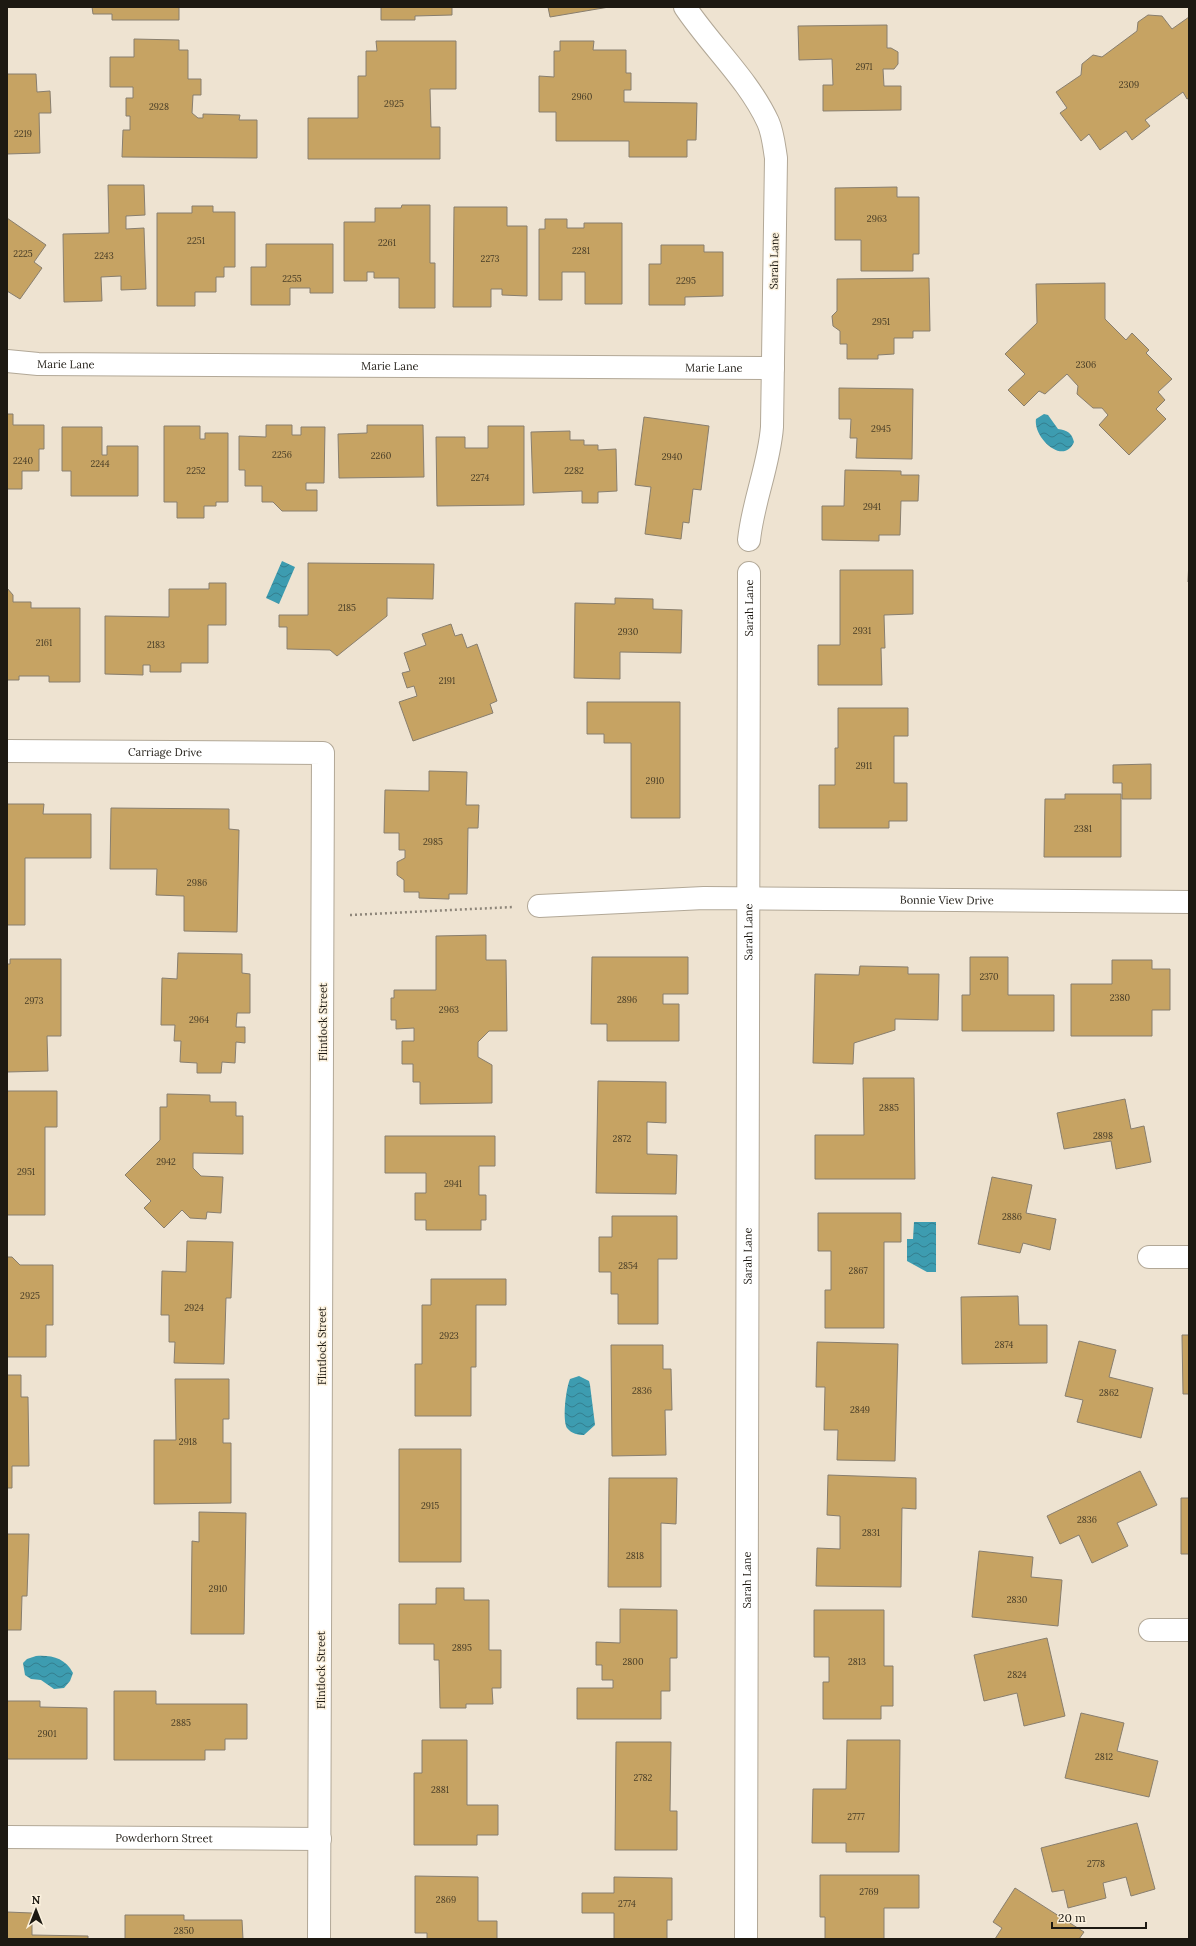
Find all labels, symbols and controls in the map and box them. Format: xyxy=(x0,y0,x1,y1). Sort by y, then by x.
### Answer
house number: 2971 xyxy=(855,61,873,72)
house number: 2309 xyxy=(1119,79,1139,90)
house number: 2960 xyxy=(572,91,593,102)
house number: 2925 xyxy=(384,98,404,109)
house number: 2928 xyxy=(149,101,169,112)
house number: 2219 xyxy=(14,128,32,139)
house number: 2963 xyxy=(867,213,887,224)
street label: Sarah Lane xyxy=(767,233,781,289)
house number: 2251 xyxy=(187,235,205,246)
house number: 2261 xyxy=(378,237,396,248)
house number: 2281 xyxy=(572,245,590,256)
house number: 2225 xyxy=(13,248,33,259)
house number: 2243 xyxy=(94,250,114,261)
house number: 2273 xyxy=(481,253,499,264)
house number: 2255 xyxy=(282,273,302,284)
house number: 2295 xyxy=(676,275,696,286)
house number: 2951 xyxy=(872,316,890,327)
street label: Marie Lane xyxy=(37,357,95,371)
street label: Marie Lane xyxy=(361,359,419,373)
house number: 2306 xyxy=(1076,359,1096,370)
street label: Marie Lane xyxy=(685,361,743,375)
house number: 2945 xyxy=(871,423,891,434)
house number: 2256 xyxy=(272,449,292,460)
house number: 2260 xyxy=(371,450,392,461)
house number: 2940 xyxy=(662,451,683,462)
house number: 2240 xyxy=(13,455,33,466)
house number: 2244 xyxy=(90,458,110,469)
house number: 2252 xyxy=(186,465,206,476)
house number: 2282 xyxy=(564,465,584,476)
house number: 2274 xyxy=(471,472,489,483)
house number: 2941 xyxy=(863,501,881,512)
street label: Sarah Lane xyxy=(742,580,756,636)
house number: 2185 xyxy=(338,602,356,613)
house number: 2931 xyxy=(853,625,871,636)
house number: 2930 xyxy=(618,626,639,637)
house number: 2161 xyxy=(36,637,52,648)
house number: 2183 xyxy=(147,639,165,650)
house number: 2191 xyxy=(439,675,455,686)
street label: Carriage Drive xyxy=(128,745,202,759)
house number: 2911 xyxy=(856,760,872,771)
house number: 2910 xyxy=(646,775,665,786)
house number: 2381 xyxy=(1074,823,1092,834)
house number: 2985 xyxy=(423,836,443,847)
house number: 2986 xyxy=(187,877,207,888)
street label: Bonnie View Drive xyxy=(900,893,994,907)
street label: Sarah Lane xyxy=(741,904,755,960)
house number: 2370 xyxy=(979,971,999,982)
street label: Flintlock Street xyxy=(316,982,330,1061)
house number: 2380 xyxy=(1110,992,1131,1003)
house number: 2896 xyxy=(617,994,637,1005)
house number: 2973 xyxy=(25,995,43,1006)
house number: 2963 xyxy=(439,1004,459,1015)
house number: 2964 xyxy=(189,1014,209,1025)
house number: 2885 xyxy=(879,1102,899,1113)
house number: 2898 xyxy=(1093,1130,1113,1141)
house number: 2872 xyxy=(613,1133,632,1144)
house number: 2942 xyxy=(156,1156,176,1167)
house number: 2951 xyxy=(17,1166,35,1177)
house number: 2941 xyxy=(444,1178,462,1189)
house number: 2886 xyxy=(1002,1211,1022,1222)
street label: Sarah Lane xyxy=(740,1228,755,1284)
house number: 2854 xyxy=(618,1260,638,1271)
house number: 2867 xyxy=(848,1265,868,1276)
house number: 2925 xyxy=(20,1290,40,1301)
house number: 2924 xyxy=(184,1302,204,1313)
street label: Flintlock Street xyxy=(315,1306,329,1385)
house number: 2923 xyxy=(439,1330,459,1341)
house number: 2874 xyxy=(995,1339,1014,1350)
house number: 2836 xyxy=(632,1385,652,1396)
house number: 2862 xyxy=(1099,1387,1119,1398)
house number: 2849 xyxy=(850,1404,870,1415)
house number: 2918 xyxy=(179,1436,197,1447)
house number: 2915 xyxy=(421,1500,439,1511)
house number: 2836 xyxy=(1077,1514,1097,1525)
house number: 2831 xyxy=(862,1527,880,1538)
house number: 2818 xyxy=(626,1550,644,1561)
street label: Sarah Lane xyxy=(740,1552,754,1608)
house number: 2910 xyxy=(209,1583,228,1594)
house number: 2830 xyxy=(1007,1594,1028,1605)
street label: Flintlock Street xyxy=(314,1630,328,1709)
house number: 2895 xyxy=(452,1642,472,1653)
house number: 2800 xyxy=(622,1656,644,1667)
house number: 2813 xyxy=(848,1656,866,1667)
house number: 2824 xyxy=(1007,1669,1027,1680)
house number: 2885 xyxy=(171,1717,191,1728)
house number: 2901 xyxy=(38,1728,56,1739)
house number: 2812 xyxy=(1095,1751,1113,1762)
house number: 2782 xyxy=(634,1772,653,1783)
house number: 2881 xyxy=(431,1784,449,1795)
house number: 2777 xyxy=(847,1811,865,1822)
street label: Powderhorn Street xyxy=(115,1831,214,1845)
house number: 2778 xyxy=(1087,1858,1105,1869)
house number: 2769 xyxy=(859,1886,879,1897)
north arrow xyxy=(16,1890,56,1930)
text: N xyxy=(32,1893,41,1907)
house number: 2869 xyxy=(436,1894,456,1905)
house number: 2774 xyxy=(618,1898,636,1909)
scale bar xyxy=(1052,1904,1146,1930)
text: 20 m xyxy=(1058,1910,1086,1925)
house number: 2850 xyxy=(174,1925,195,1936)

